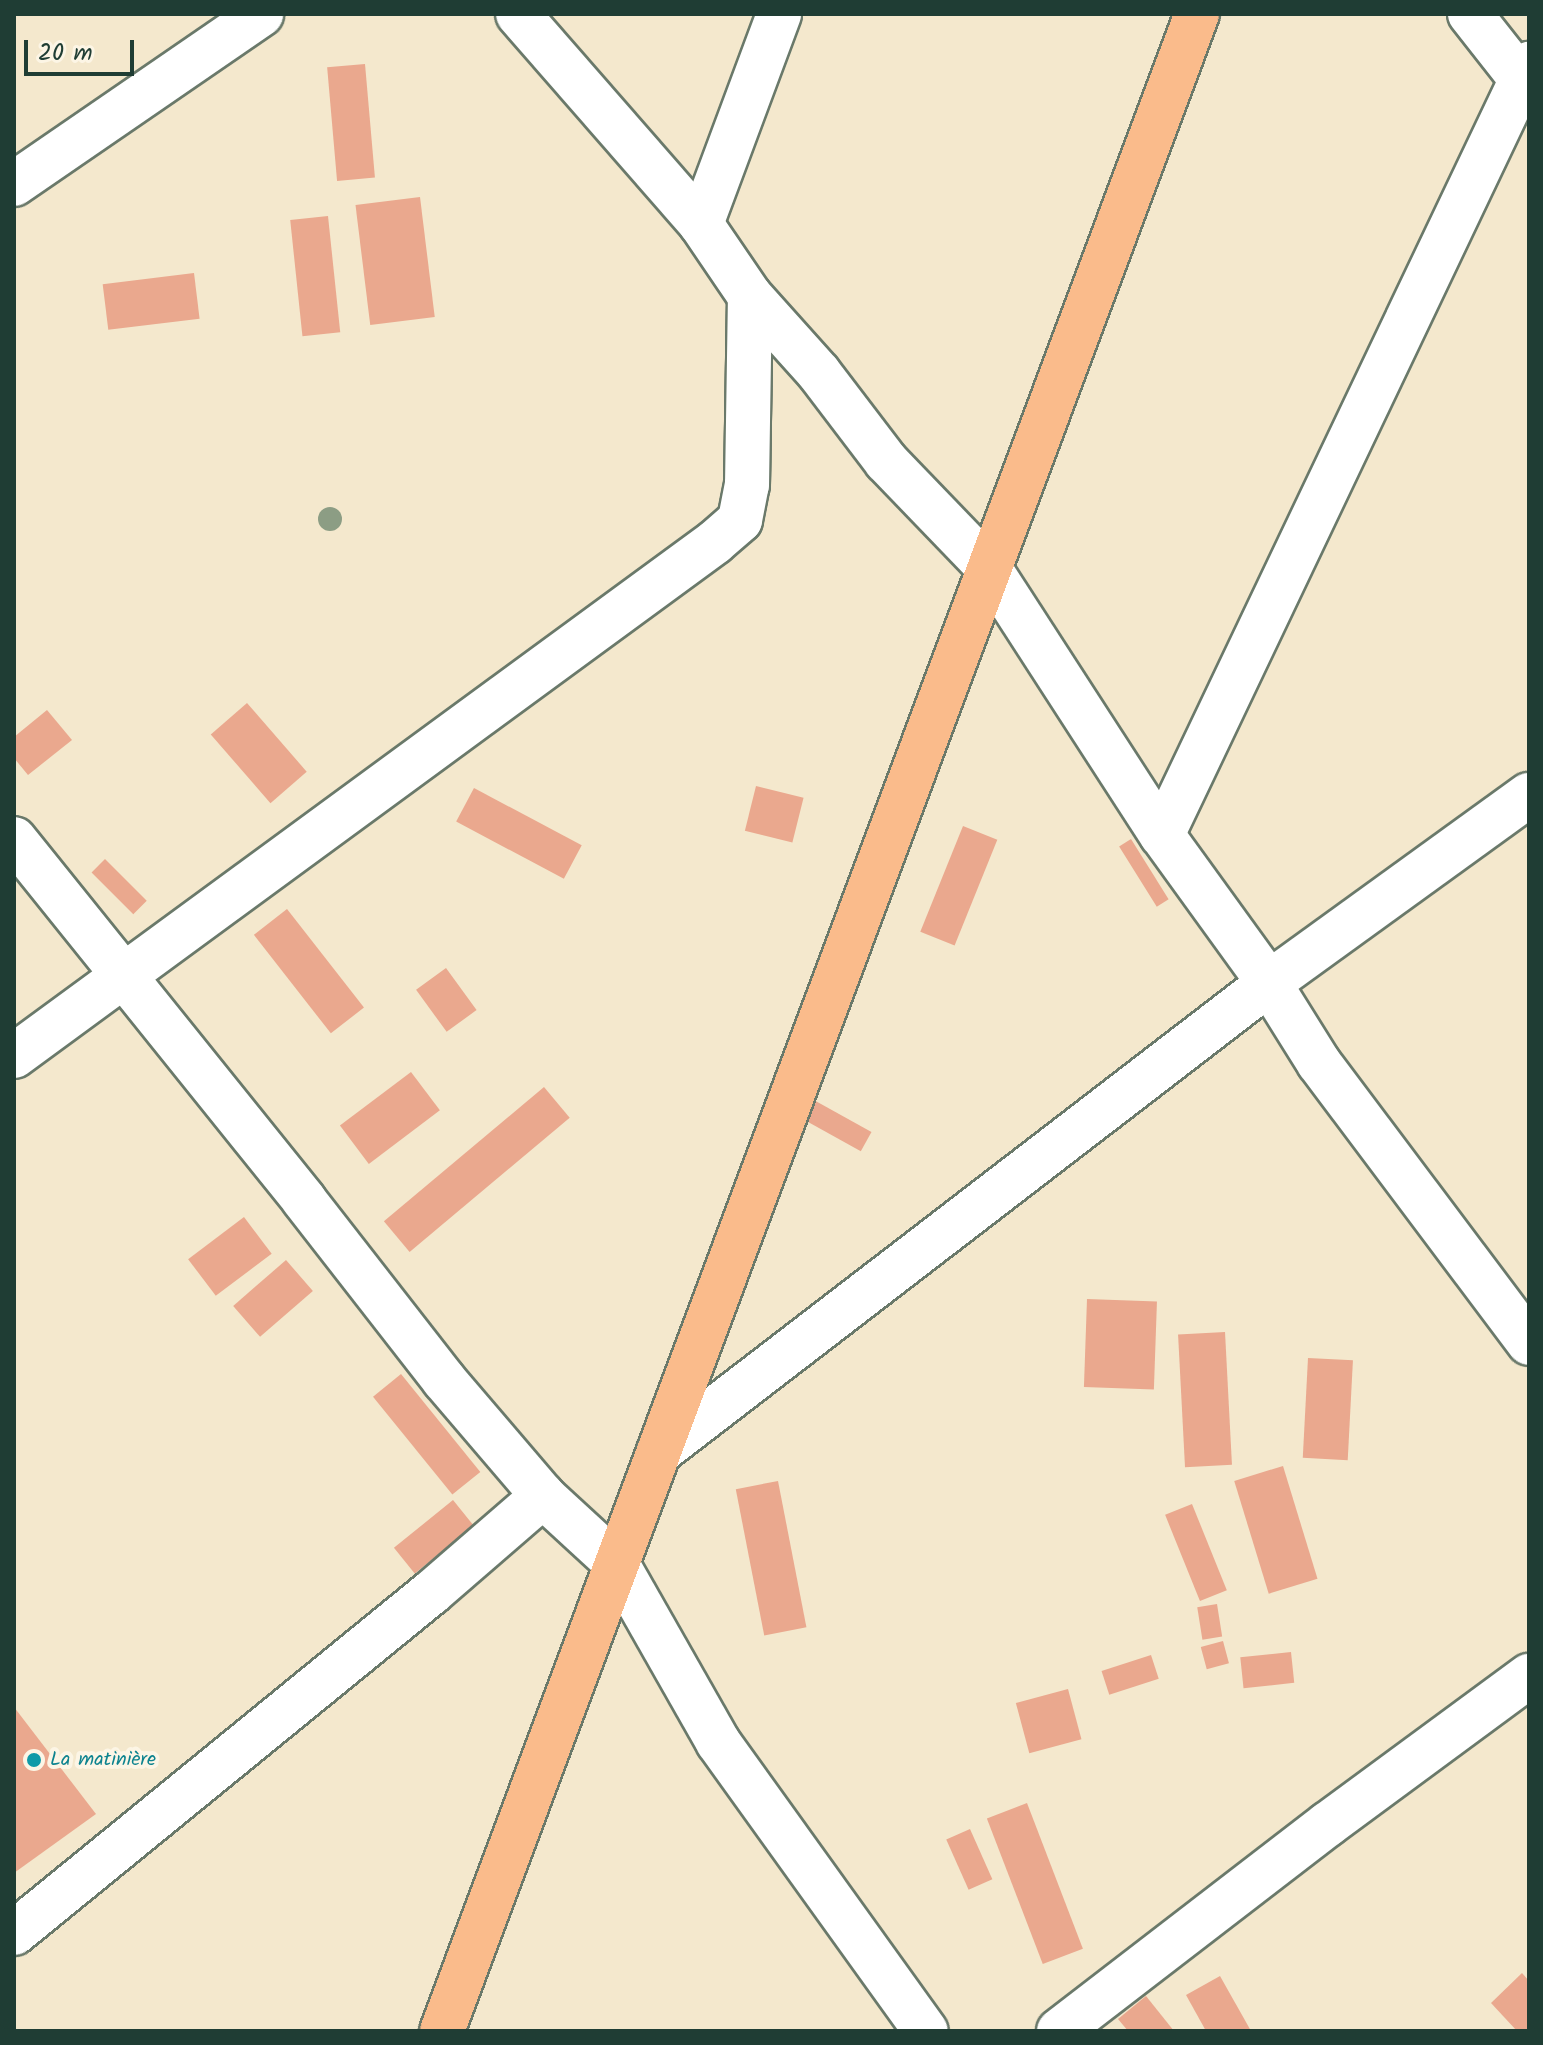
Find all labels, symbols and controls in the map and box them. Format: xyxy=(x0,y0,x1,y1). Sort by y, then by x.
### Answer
scale bar xyxy=(28,24,138,74)
text: 20 m xyxy=(38,34,93,73)
place label: La matinière xyxy=(50,1748,156,1772)
marker: La matinière xyxy=(25,1751,43,1769)

